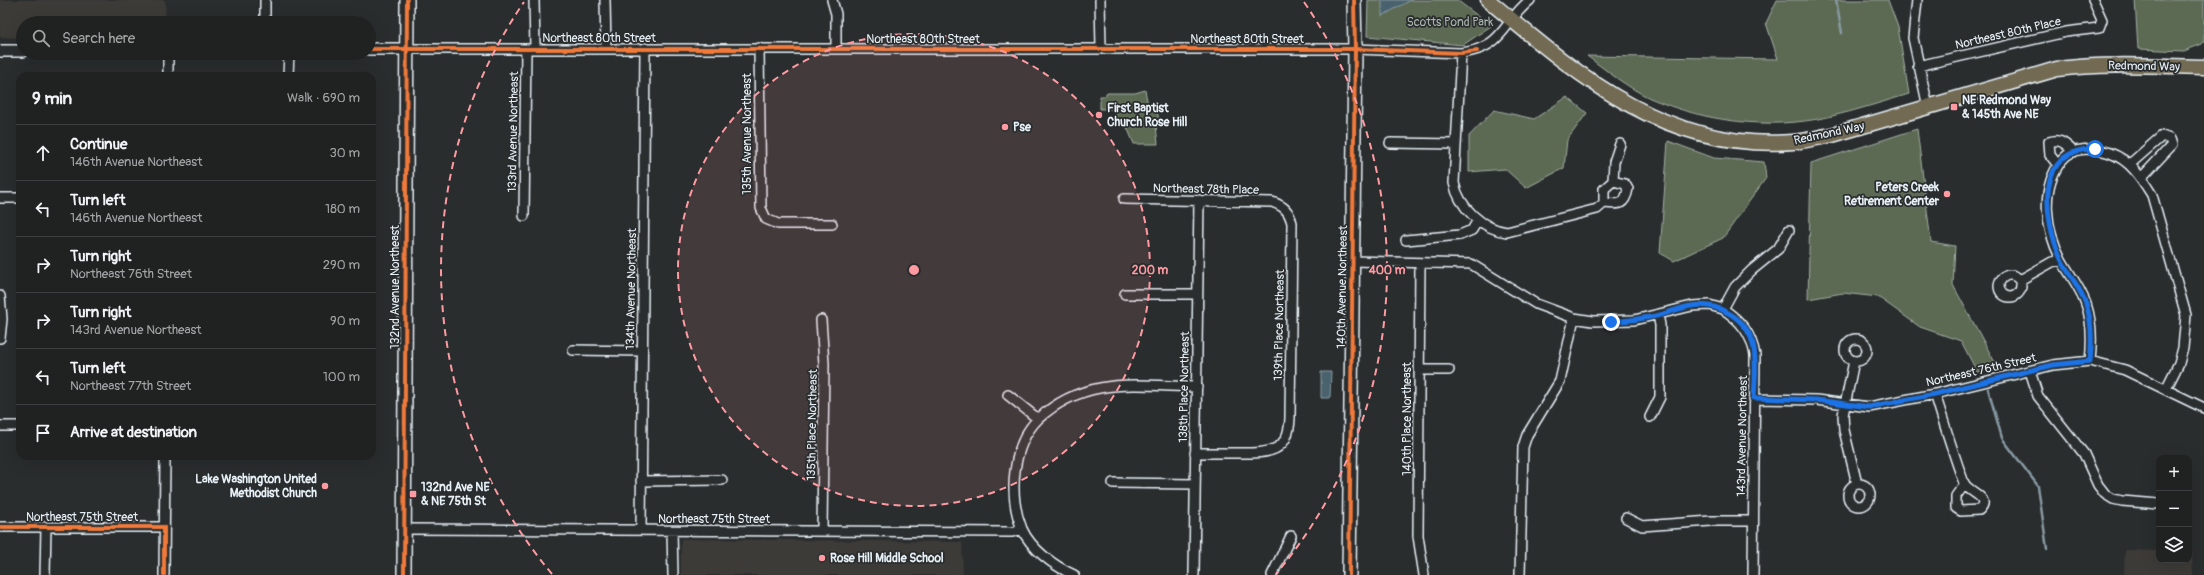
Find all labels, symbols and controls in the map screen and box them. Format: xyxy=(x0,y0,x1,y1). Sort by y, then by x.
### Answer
street label: Northeast 80th Place xyxy=(1954,14,2062,53)
park label: Scotts Pond Park xyxy=(1407,15,1493,30)
search box xyxy=(16,16,376,60)
icon: search xyxy=(30,27,52,49)
text: Search here xyxy=(62,29,135,48)
street label: Northeast 80th Street xyxy=(542,31,656,46)
street label: Northeast 80th Street xyxy=(866,32,980,47)
street label: Northeast 80th Street xyxy=(1190,32,1304,47)
street label: Redmond Way xyxy=(2108,58,2180,75)
street label: 133rd Avenue Northeast xyxy=(505,71,522,193)
street label: 135th Avenue Northeast xyxy=(740,73,755,195)
text: 9 min xyxy=(32,88,72,109)
text: Walk · 690 m xyxy=(287,90,360,106)
place label: NE Redmond Way & 145th Ave NE xyxy=(1962,93,2052,122)
place label: First Baptist Church Rose Hill xyxy=(1107,101,1188,130)
marker: NE Redmond Way & 145th Ave NE xyxy=(1949,102,1959,112)
marker: First Baptist Church Rose Hill xyxy=(1094,110,1104,120)
street label: Redmond Way xyxy=(1792,119,1866,148)
place label: Pse xyxy=(1013,120,1032,135)
marker: Pse xyxy=(1000,122,1010,132)
text: Continue xyxy=(70,135,128,154)
route start xyxy=(2086,140,2104,158)
icon: ahead xyxy=(32,142,54,164)
text: 30 m xyxy=(330,145,360,161)
text: 146th Avenue Northeast xyxy=(70,154,202,170)
place label: Peters Creek Retirement Center xyxy=(1844,180,1940,209)
street label: Northeast 78th Place xyxy=(1153,181,1259,198)
marker: Peters Creek Retirement Center xyxy=(1942,189,1952,199)
text: Turn left xyxy=(70,191,126,210)
icon: left xyxy=(32,198,54,220)
text: 180 m xyxy=(325,201,360,217)
text: 146th Avenue Northeast xyxy=(70,210,202,226)
street label: 132nd Avenue Northeast xyxy=(388,225,403,349)
street label: 140th Avenue Northeast xyxy=(1334,225,1351,349)
street label: 134th Avenue Northeast xyxy=(623,228,640,350)
text: Turn right xyxy=(70,247,131,266)
icon: right xyxy=(32,254,54,276)
text: 290 m xyxy=(323,257,360,273)
centre of rings xyxy=(907,263,921,277)
text: 200 m xyxy=(1132,263,1169,278)
text: 400 m xyxy=(1368,263,1406,278)
text: Northeast 76th Street xyxy=(70,266,192,282)
street label: 139th Place Northeast xyxy=(1271,269,1288,381)
text: Turn right xyxy=(70,303,131,322)
icon: right xyxy=(32,310,54,332)
text: 90 m xyxy=(330,313,360,329)
route end xyxy=(1602,313,1620,331)
text: 143rd Avenue Northeast xyxy=(70,322,201,338)
street label: 138th Place Northeast xyxy=(1176,331,1193,443)
street label: Northeast 76th Street xyxy=(1925,350,2038,390)
text: Turn left xyxy=(70,359,126,378)
street label: 140th Place Northeast xyxy=(1400,362,1415,476)
icon: left xyxy=(32,366,54,388)
text: 100 m xyxy=(323,369,360,385)
street label: 135th Place Northeast xyxy=(804,369,821,481)
street label: 143rd Avenue Northeast xyxy=(1734,375,1751,497)
text: Northeast 77th Street xyxy=(70,378,191,394)
icon: arrive xyxy=(32,422,54,444)
text: Arrive at destination xyxy=(70,423,197,442)
map controls xyxy=(2156,455,2192,563)
button: + xyxy=(2156,455,2192,491)
place label: Lake Washington United Methodist Church xyxy=(195,472,317,501)
place label: 132nd Ave NE & NE 75th St xyxy=(421,480,490,509)
marker: Lake Washington United Methodist Church xyxy=(320,481,330,491)
marker: 132nd Ave NE & NE 75th St xyxy=(408,489,418,499)
button: − xyxy=(2156,491,2192,527)
street label: Northeast 75th Street xyxy=(26,510,138,525)
street label: Northeast 75th Street xyxy=(658,512,770,527)
button: layers xyxy=(2156,527,2192,563)
place label: Rose Hill Middle School xyxy=(830,551,944,566)
marker: Rose Hill Middle School xyxy=(817,553,827,563)

